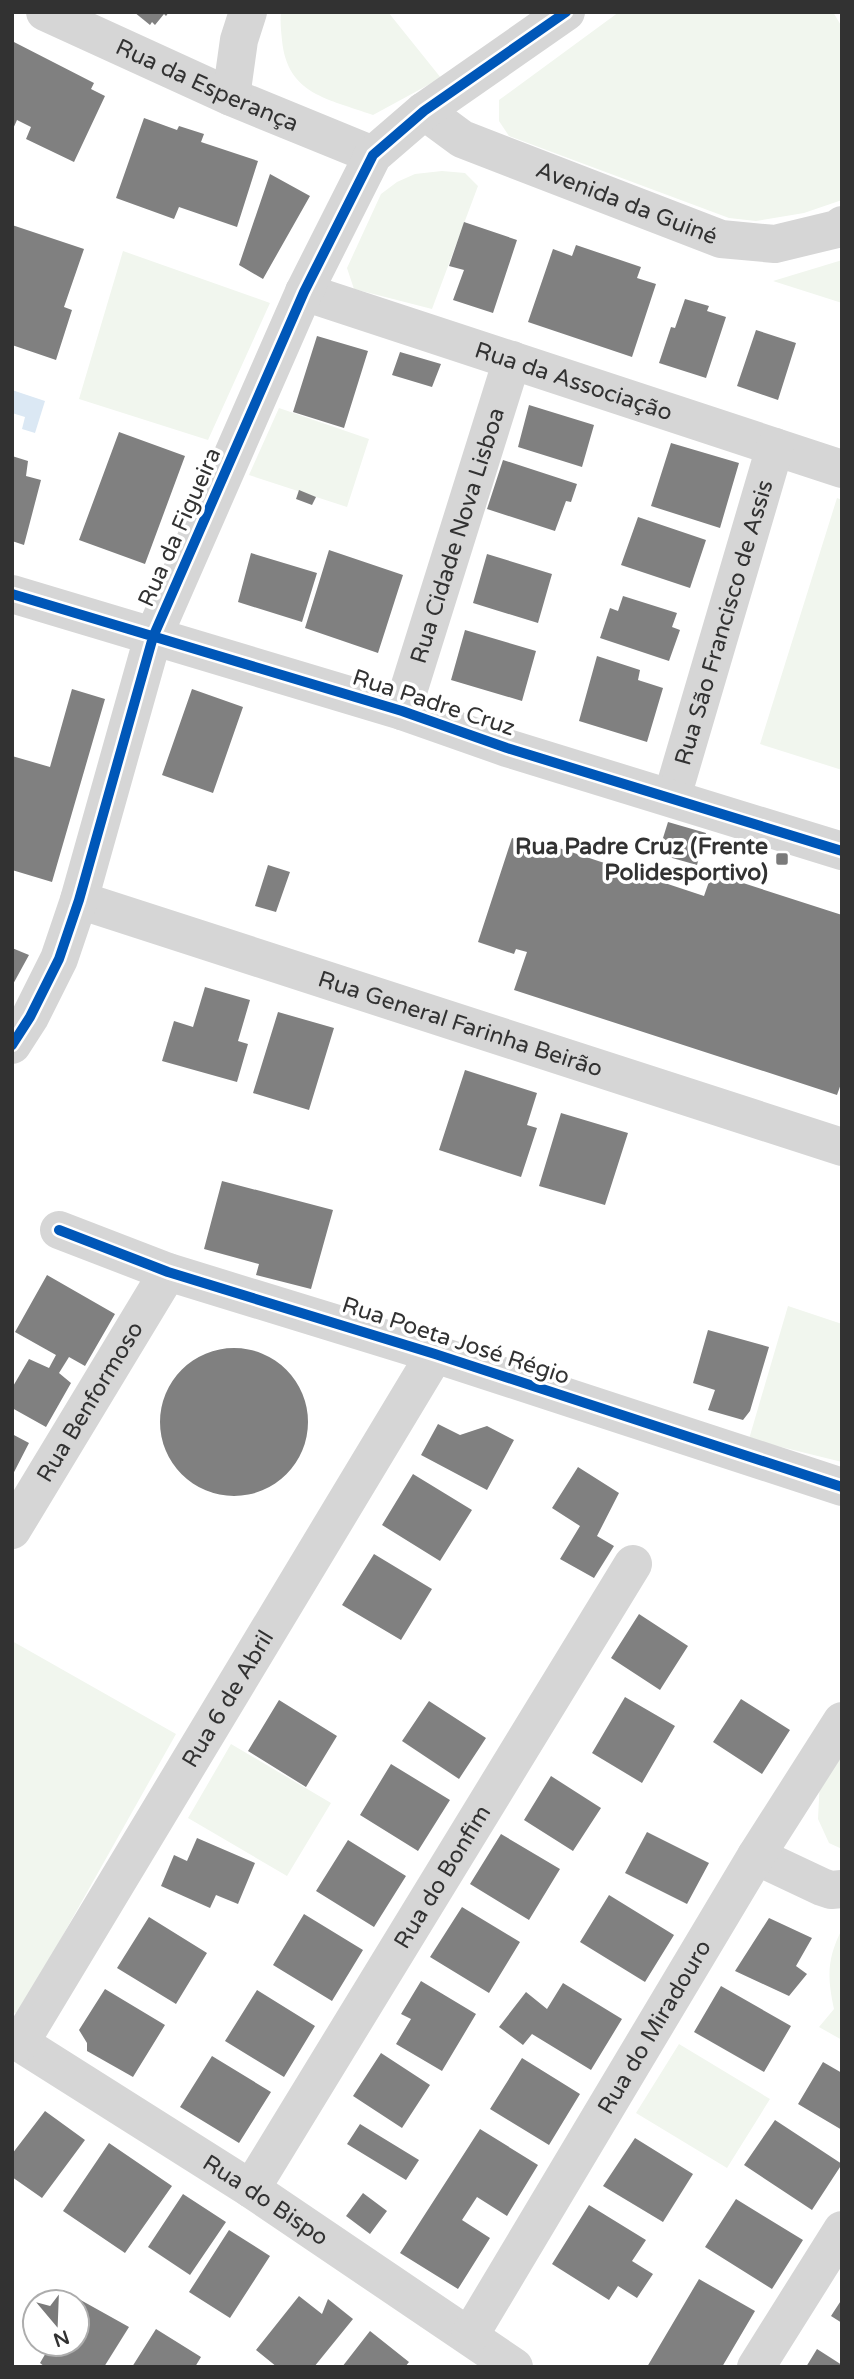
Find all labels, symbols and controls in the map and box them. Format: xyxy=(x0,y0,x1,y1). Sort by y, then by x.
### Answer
street label: Rua da Esperança xyxy=(111,33,303,138)
street label: Avenida da Guiné xyxy=(532,156,721,251)
street label: Rua da Associação xyxy=(471,336,676,427)
street label: Rua Cidade Nova Lisboa xyxy=(405,404,511,667)
street label: Rua da Figueira xyxy=(132,444,228,611)
street label: Rua São Francisco de Assis xyxy=(669,477,780,769)
street label: Rua Padre Cruz xyxy=(349,664,518,742)
place label: Rua Padre Cruz (Frente Polidesportivo) xyxy=(515,833,768,887)
marker: Rua Padre Cruz (Frente Polidesportivo) xyxy=(774,851,790,867)
street label: Rua General Farinha Beirão xyxy=(314,965,606,1084)
street label: Rua Poeta José Régio xyxy=(338,1291,573,1391)
street label: Rua Benformoso xyxy=(31,1317,150,1488)
street label: Rua 6 de Abril xyxy=(176,1625,280,1773)
street label: Rua do Bonfim xyxy=(388,1800,497,1954)
street label: Rua do Miradouro xyxy=(592,1935,718,2120)
street label: Rua do Bispo xyxy=(197,2149,333,2252)
north arrow xyxy=(21,2288,91,2358)
text: N xyxy=(50,2325,72,2351)

